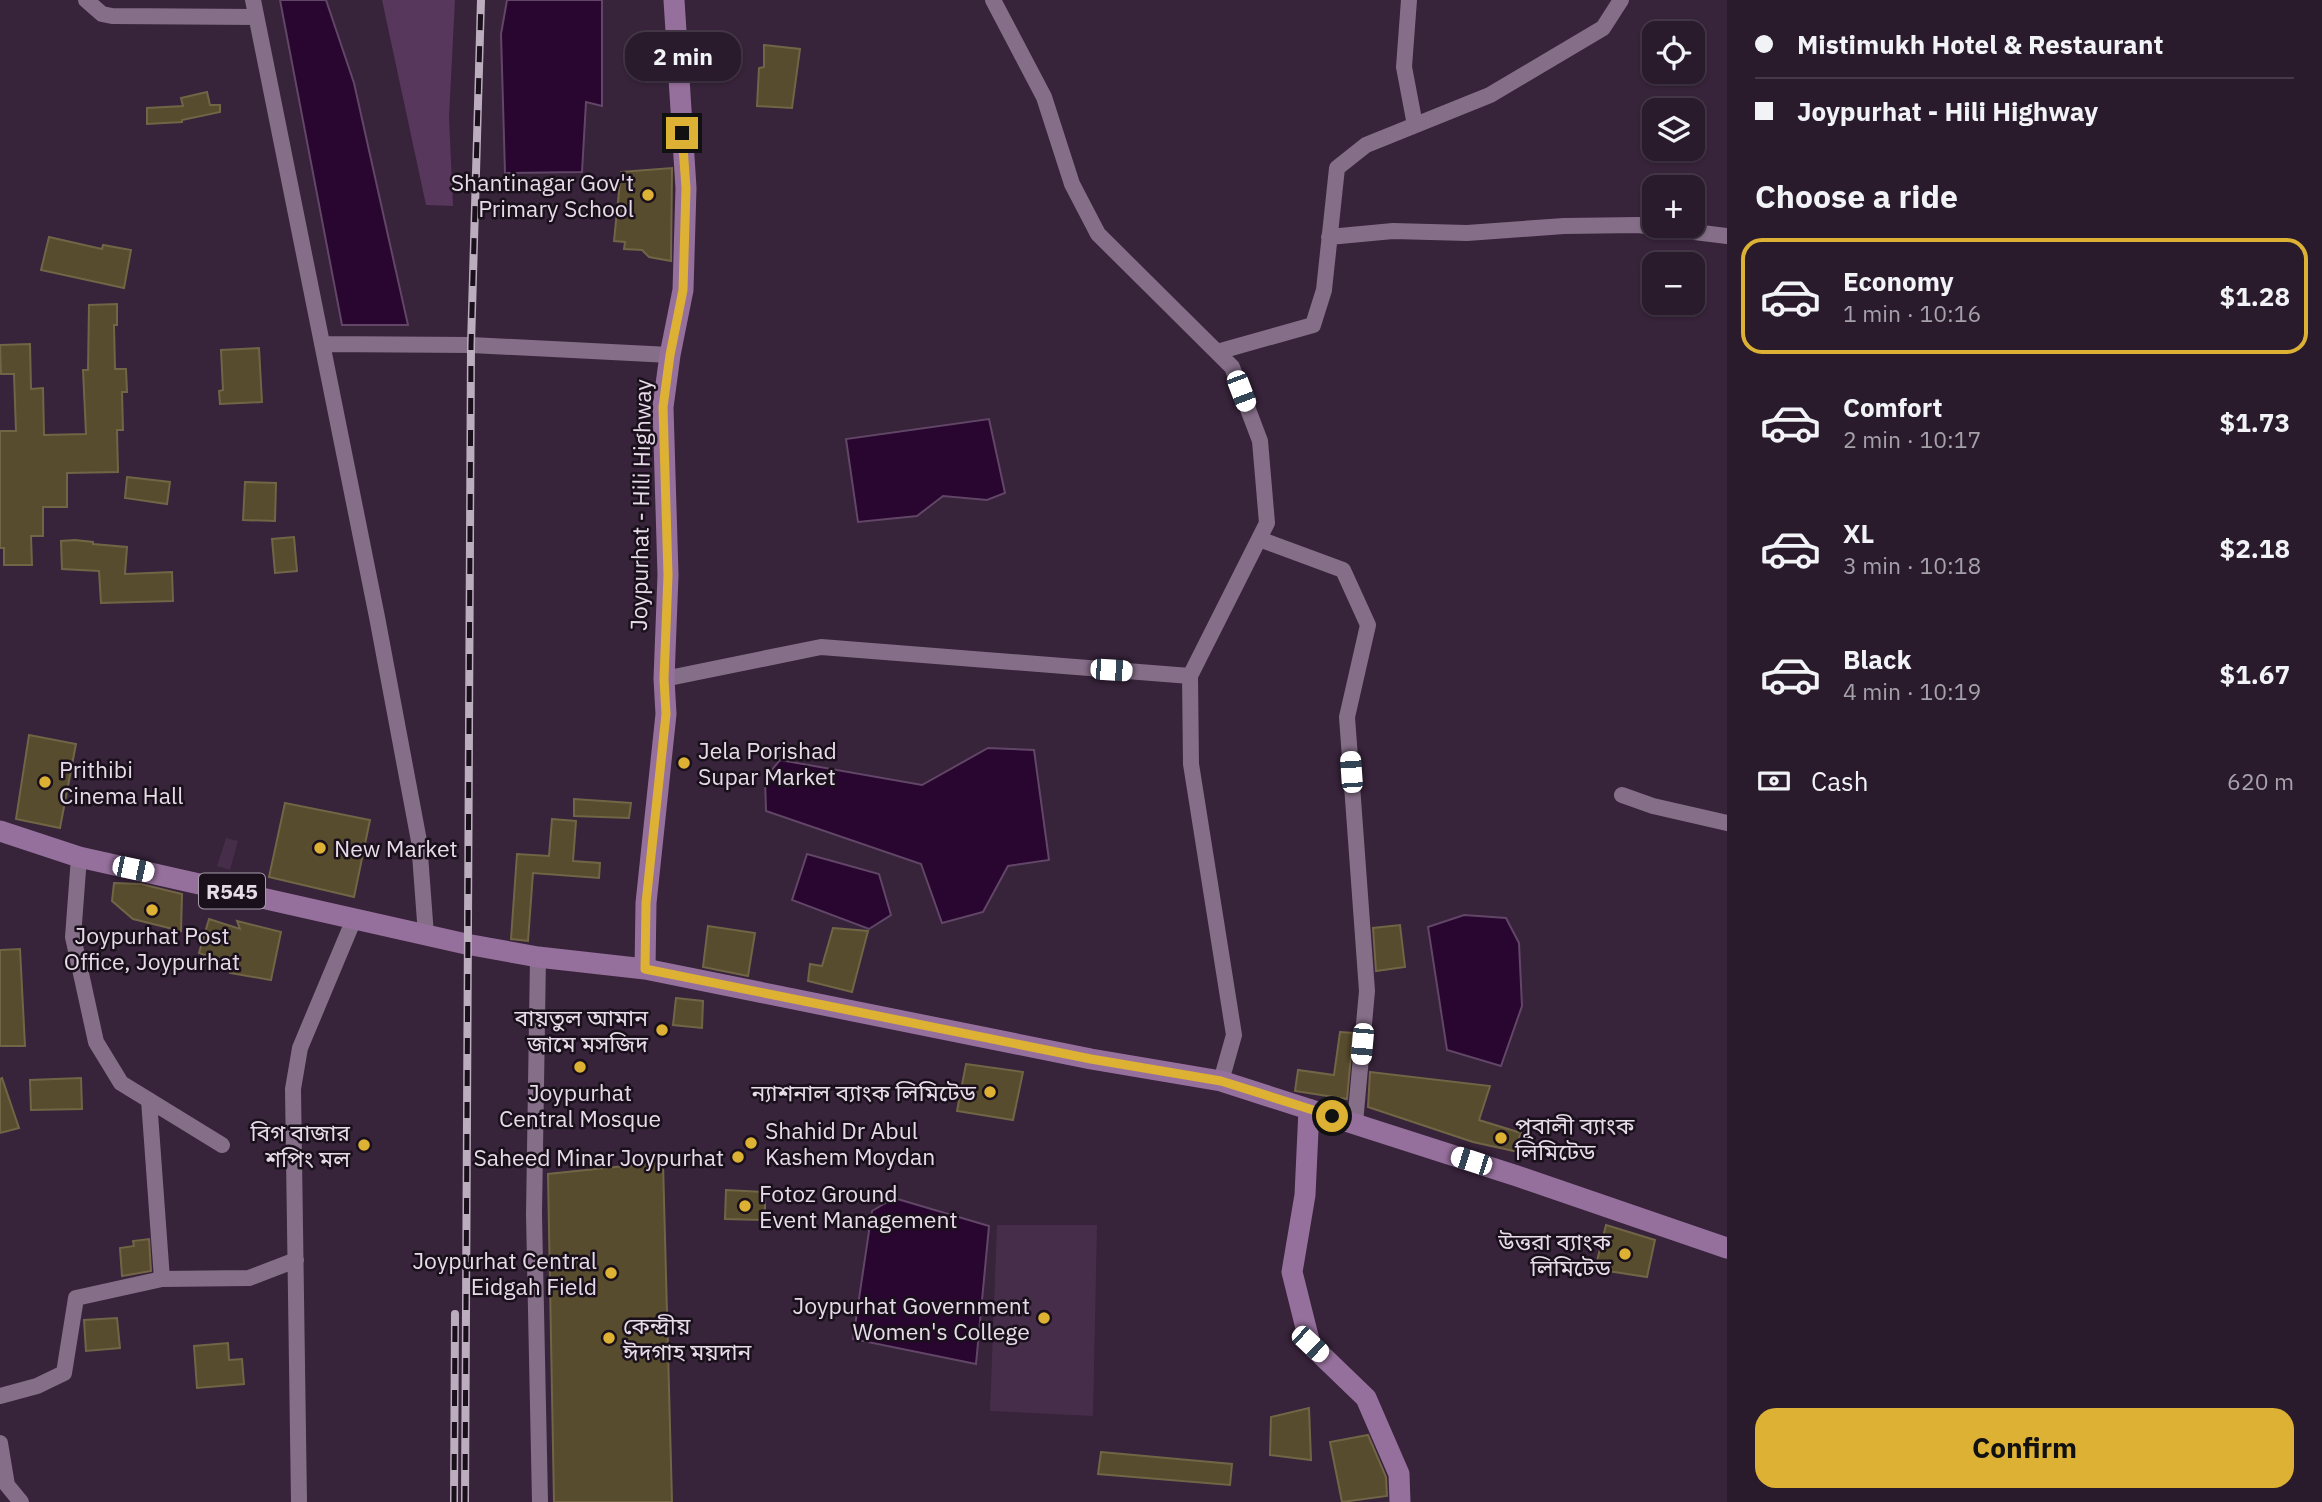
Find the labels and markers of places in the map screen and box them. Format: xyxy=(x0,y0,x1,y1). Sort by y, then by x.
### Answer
place label: Shantinagar Gov't Primary School xyxy=(451,167,634,223)
marker: Shantinagar Gov't Primary School xyxy=(640,187,656,203)
place label: Jela Porishad Supar Market xyxy=(698,735,837,791)
place label: Prithibi Cinema Hall xyxy=(59,754,183,810)
marker: Jela Porishad Supar Market xyxy=(676,755,692,771)
marker: Prithibi Cinema Hall xyxy=(37,774,53,790)
place label: New Market xyxy=(334,833,458,863)
marker: New Market xyxy=(312,840,328,856)
marker: Joypurhat Post Office, Joypurhat xyxy=(144,902,160,918)
place label: Joypurhat Post Office, Joypurhat xyxy=(64,920,240,976)
place label: বায়তুল আমান জামে মসজিদ xyxy=(514,1002,649,1058)
marker: বায়তুল আমান জামে মসজিদ xyxy=(654,1022,670,1038)
marker: Joypurhat Central Mosque xyxy=(572,1059,588,1075)
place label: Joypurhat Central Mosque xyxy=(499,1077,661,1133)
place label: ন্যাশনাল ব্যাংক লিমিটেড xyxy=(750,1077,977,1107)
marker: ন্যাশনাল ব্যাংক লিমিটেড xyxy=(982,1084,998,1100)
place label: পূবালী ব্যাংক লিমিটেড xyxy=(1514,1110,1635,1166)
place label: Shahid Dr Abul Kashem Moydan xyxy=(765,1115,935,1171)
place label: বিগ বাজার শপিং মল xyxy=(249,1117,351,1173)
marker: পূবালী ব্যাংক লিমিটেড xyxy=(1493,1130,1509,1146)
marker: Shahid Dr Abul Kashem Moydan xyxy=(743,1135,759,1151)
marker: বিগ বাজার শপিং মল xyxy=(356,1137,372,1153)
place label: Saheed Minar Joypurhat xyxy=(473,1142,724,1172)
marker: Saheed Minar Joypurhat xyxy=(730,1149,746,1165)
place label: Fotoz Ground Event Management xyxy=(759,1178,958,1234)
marker: Fotoz Ground Event Management xyxy=(737,1198,753,1214)
place label: উত্তরা ব্যাংক লিমিটেড xyxy=(1497,1226,1612,1282)
place label: Joypurhat Central Eidgah Field xyxy=(412,1245,597,1301)
marker: উত্তরা ব্যাংক লিমিটেড xyxy=(1617,1246,1633,1262)
marker: Joypurhat Central Eidgah Field xyxy=(603,1265,619,1281)
place label: Joypurhat Government Women's College xyxy=(793,1290,1030,1346)
place label: কেন্দ্রীয় ঈদগাহ ময়দান xyxy=(622,1310,753,1366)
marker: Joypurhat Government Women's College xyxy=(1036,1310,1052,1326)
marker: কেন্দ্রীয় ঈদগাহ ময়দান xyxy=(601,1330,617,1346)

